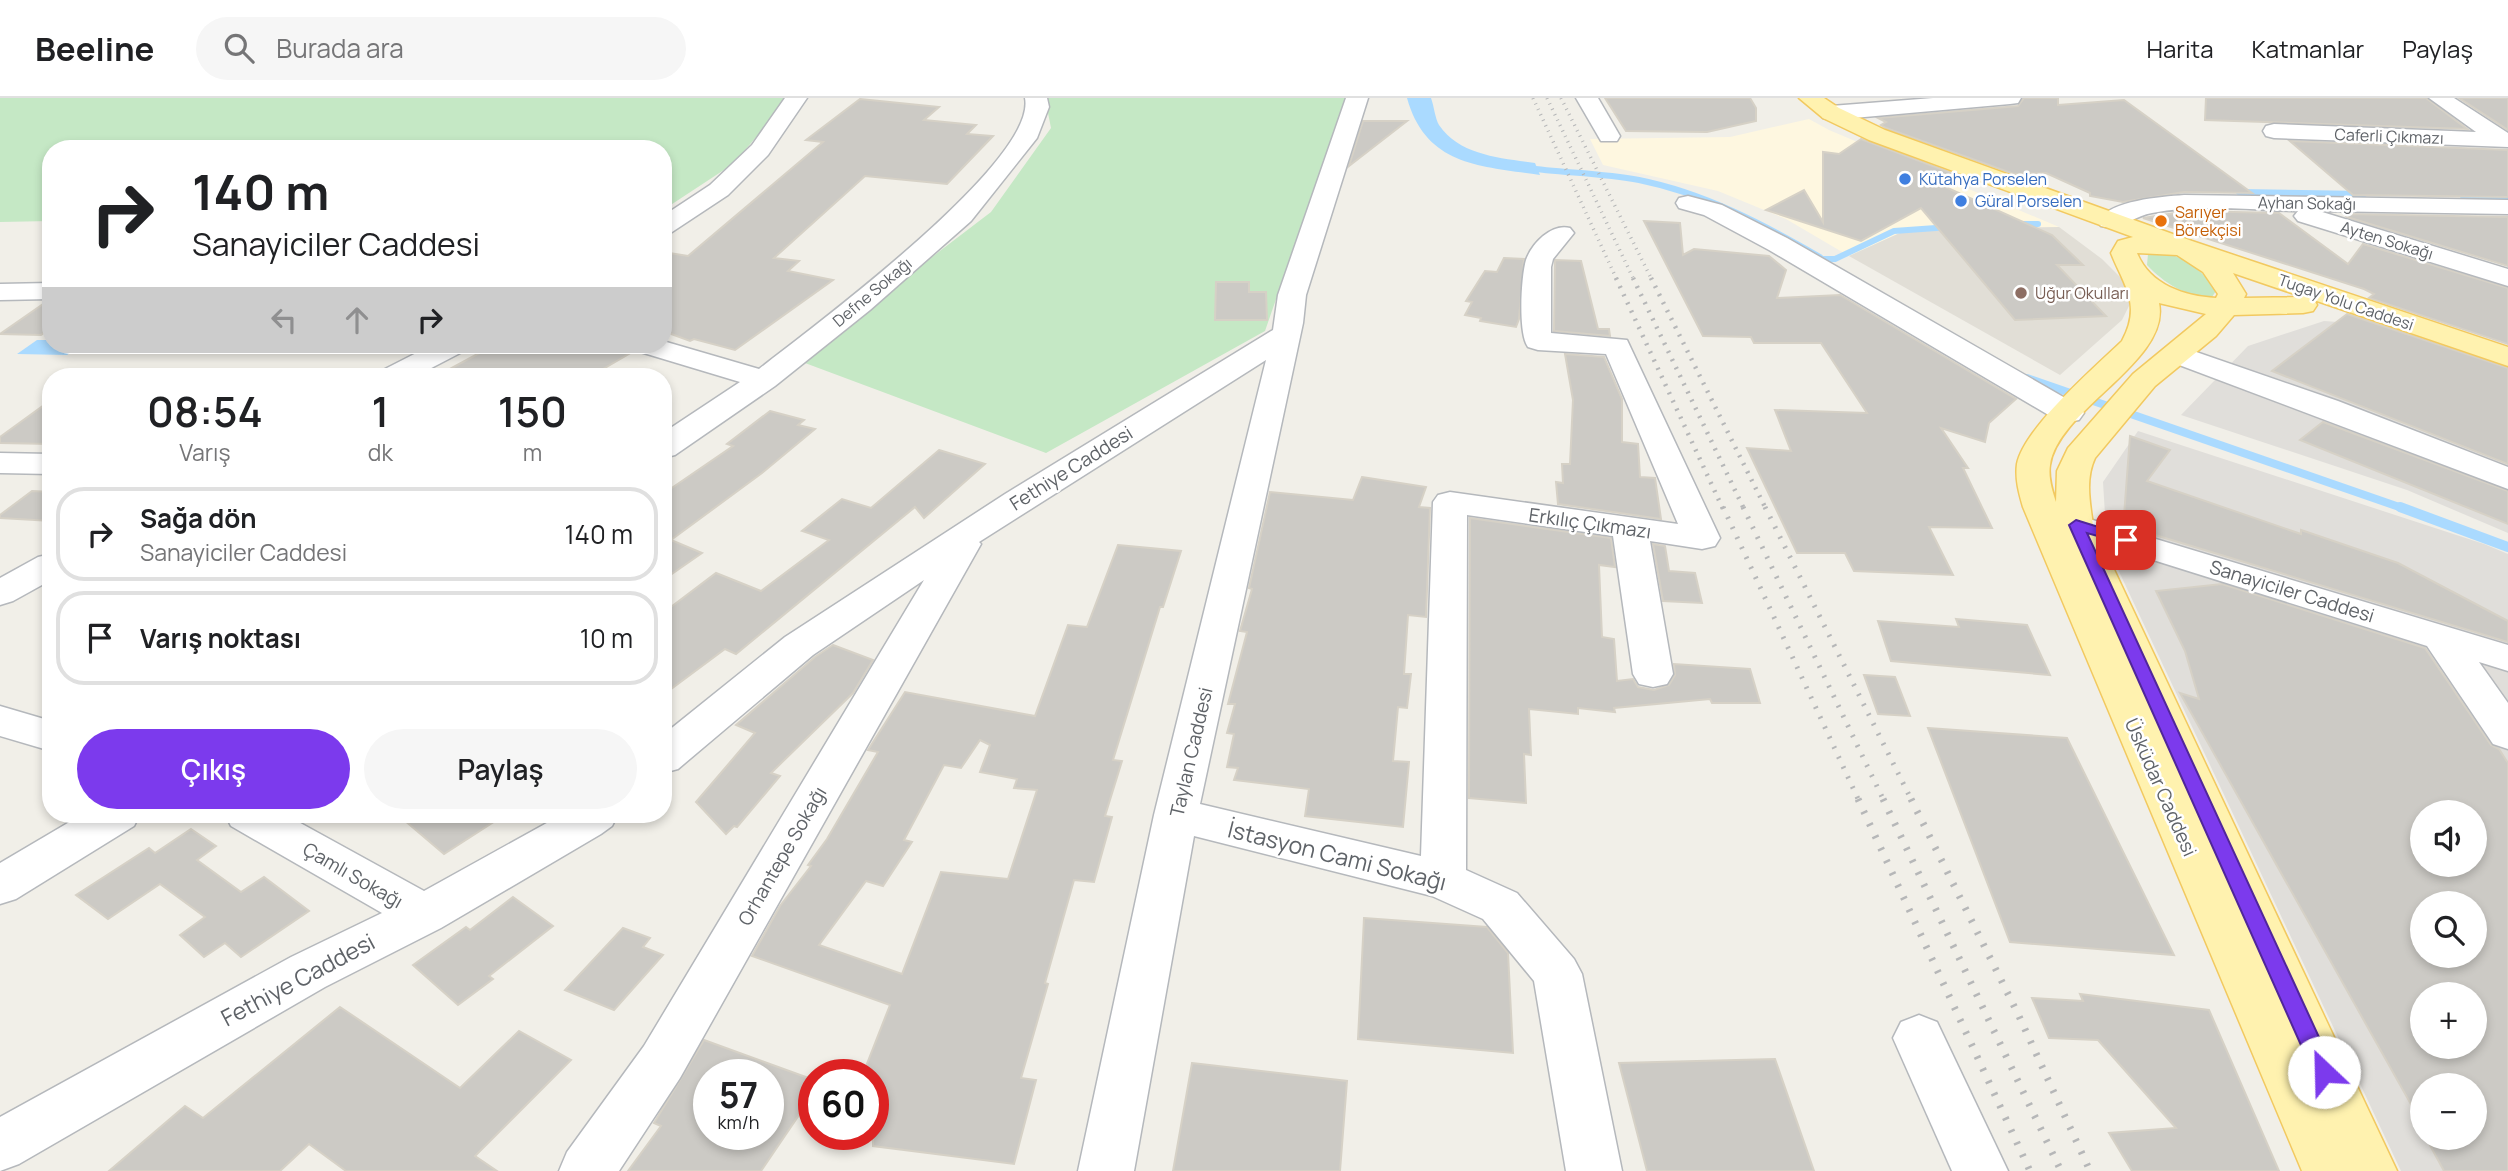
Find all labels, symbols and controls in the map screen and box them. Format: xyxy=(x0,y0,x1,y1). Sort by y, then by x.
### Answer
search box xyxy=(196,17,686,80)
text: Beeline xyxy=(35,26,154,71)
icon: search xyxy=(220,29,258,67)
text: Burada ara xyxy=(276,30,404,66)
text: Harita xyxy=(2147,32,2214,65)
text: Katmanlar xyxy=(2252,32,2364,65)
text: Paylaş xyxy=(2402,32,2473,65)
street label: Caferli Çıkmazı xyxy=(2334,123,2444,149)
text: 140 m xyxy=(192,158,329,225)
icon: right xyxy=(77,168,168,259)
place label: Kütahya Porselen xyxy=(1919,168,2047,190)
marker: Kütahya Porselen xyxy=(1897,171,1913,187)
place label: Güral Porselen xyxy=(1975,190,2082,212)
street label: Ayhan Sokağı xyxy=(2258,191,2356,215)
marker: Güral Porselen xyxy=(1953,193,1969,209)
place label: Sarıyer Börekçisi xyxy=(2175,201,2242,241)
marker: Sarıyer Börekçisi xyxy=(2153,213,2169,229)
street label: Ayten Sokağı xyxy=(2338,215,2436,265)
text: Sanayiciler Caddesi xyxy=(192,222,480,266)
street label: Defne Sokağı xyxy=(828,252,916,332)
street label: Tugay Yolu Caddesi xyxy=(2275,268,2417,336)
place label: Uğur Okulları xyxy=(2035,282,2129,304)
marker: Uğur Okulları xyxy=(2013,285,2029,301)
icon: left xyxy=(265,301,303,339)
icon: ahead xyxy=(338,301,376,339)
icon: right xyxy=(411,301,449,339)
text: 08:54 xyxy=(147,382,263,440)
text: 1 xyxy=(371,382,389,440)
text: 150 xyxy=(498,382,567,440)
street label: Fethiye Caddesi xyxy=(1005,420,1137,516)
text: Varış xyxy=(179,436,231,468)
text: dk xyxy=(368,436,393,468)
text: m xyxy=(523,436,542,468)
text: Sağa dön xyxy=(140,500,257,536)
street label: Erkılıç Çıkmazı xyxy=(1527,502,1653,544)
pin xyxy=(2096,510,2156,570)
icon: right xyxy=(81,515,119,553)
text: 140 m xyxy=(564,516,633,552)
icon: arrive xyxy=(2107,521,2145,559)
text: Sanayiciler Caddesi xyxy=(140,536,347,568)
street label: Sanayiciler Caddesi xyxy=(2206,554,2378,628)
icon: arrive xyxy=(81,619,119,657)
text: Varış noktası xyxy=(140,620,301,656)
text: 10 m xyxy=(580,620,633,656)
street label: Taylan Caddesi xyxy=(1163,685,1219,819)
street label: Üsküdar Caddesi xyxy=(2119,714,2203,860)
button: Çıkış xyxy=(77,729,350,809)
button: Paylaş xyxy=(364,729,637,809)
street label: Orhantepe Sokağı xyxy=(732,782,832,930)
map controls xyxy=(2410,800,2487,1150)
button: sound xyxy=(2410,800,2487,877)
street label: İstasyon Cami Sokağı xyxy=(1225,812,1450,898)
street label: Çamlı Sokağı xyxy=(298,836,408,914)
button: search xyxy=(2410,891,2487,968)
street label: Fethiye Caddesi xyxy=(215,925,380,1033)
button: + xyxy=(2410,982,2487,1059)
position arrow xyxy=(2287,1035,2361,1109)
speed limit sign: 60 xyxy=(798,1059,889,1150)
text: 57 xyxy=(719,1071,758,1119)
button: − xyxy=(2410,1073,2487,1150)
text: km/h xyxy=(718,1110,759,1134)

